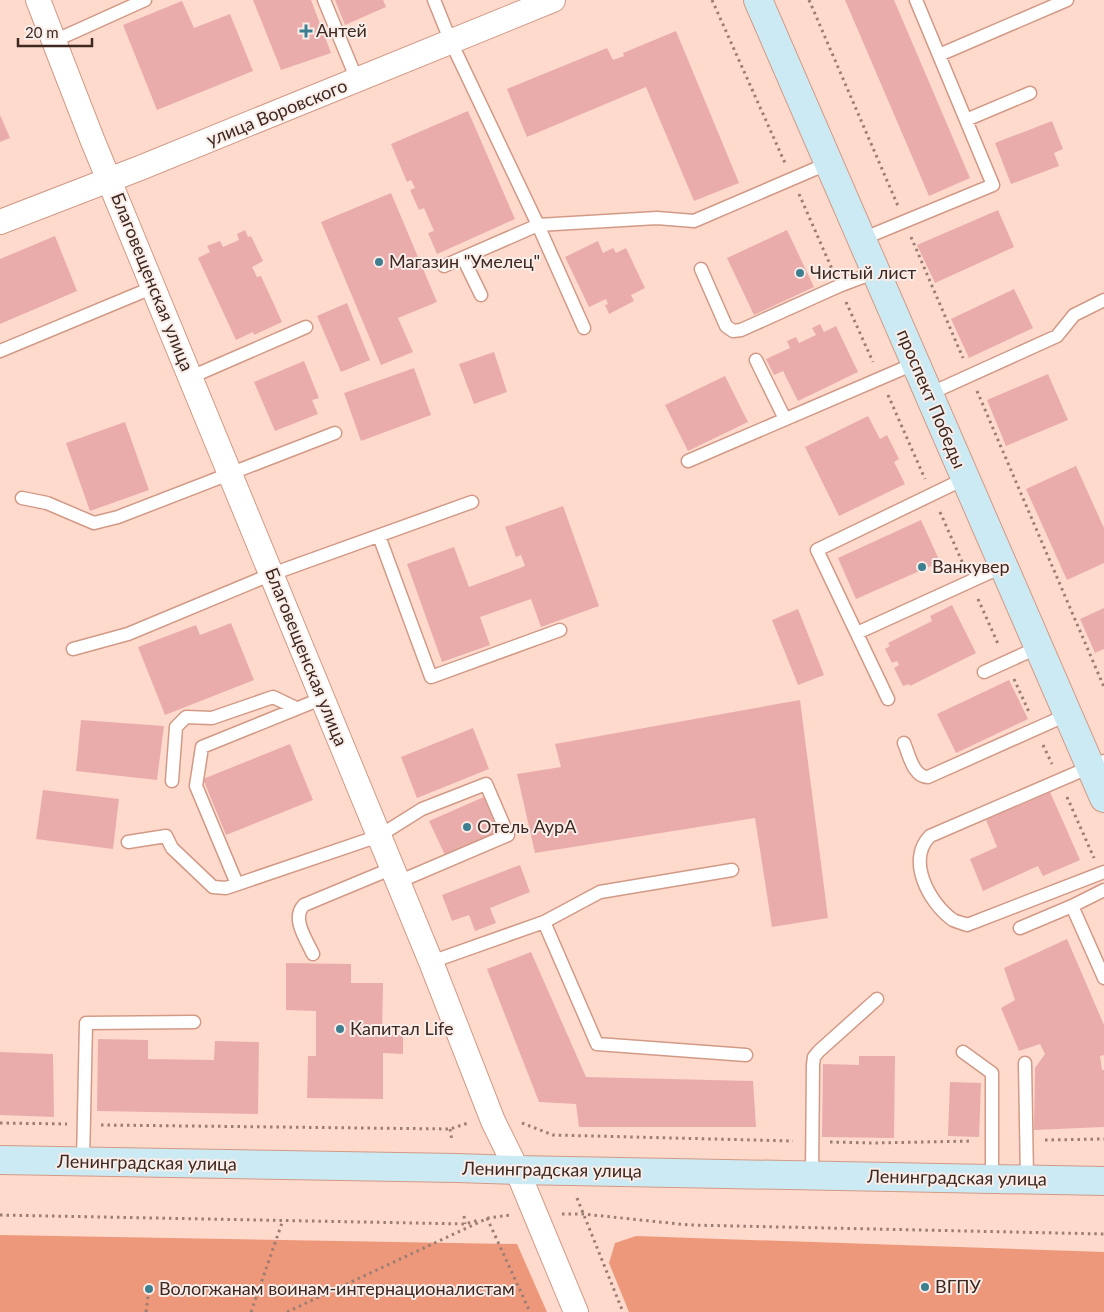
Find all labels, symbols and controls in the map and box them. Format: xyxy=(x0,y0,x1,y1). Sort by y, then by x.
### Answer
scale bar xyxy=(18,15,91,47)
place label: Антей xyxy=(316,19,367,41)
text: 20 m xyxy=(25,23,59,41)
marker: Антей xyxy=(300,25,312,37)
street label: улица Воровского xyxy=(203,74,350,150)
street label: Благовещенская улица xyxy=(107,189,199,374)
place label: Магазин "Умелец" xyxy=(389,250,540,272)
marker: Магазин "Умелец" xyxy=(373,256,385,268)
place label: Чистый лист xyxy=(810,261,916,283)
marker: Чистый лист xyxy=(794,267,806,279)
street label: проспект Победы xyxy=(893,326,971,471)
place label: Ванкувер xyxy=(932,555,1010,577)
marker: Ванкувер xyxy=(916,561,928,573)
street label: Благовещенская улица xyxy=(261,564,353,749)
place label: Отель АурА xyxy=(477,815,577,837)
marker: Отель АурА xyxy=(461,821,473,833)
place label: Капитал Life xyxy=(350,1017,454,1039)
marker: Капитал Life xyxy=(334,1023,346,1035)
street label: Ленинградская улица xyxy=(56,1149,237,1175)
street label: Ленинградская улица xyxy=(461,1156,642,1182)
street label: Ленинградская улица xyxy=(866,1164,1047,1190)
place label: ВГПУ xyxy=(935,1275,982,1297)
place label: Вологжанам воинам-интернационалистам xyxy=(159,1277,515,1299)
marker: ВГПУ xyxy=(919,1281,931,1293)
marker: Вологжанам воинам-интернационалистам xyxy=(143,1283,155,1295)

